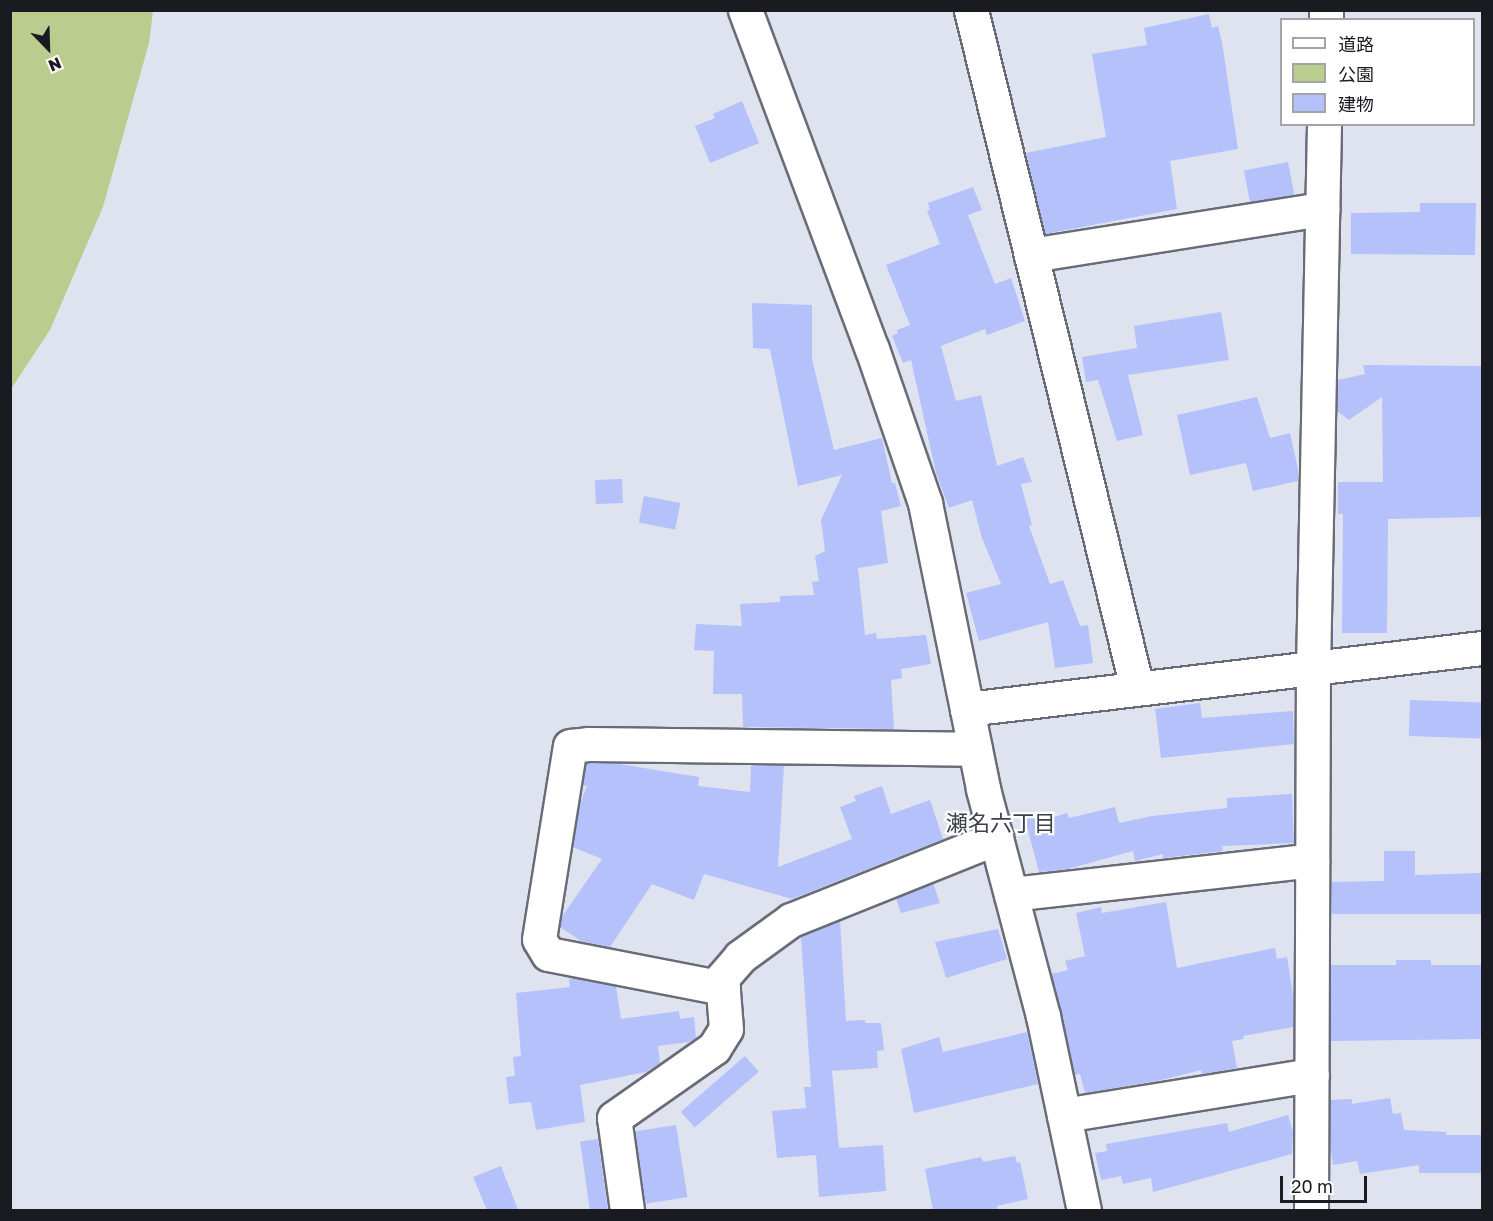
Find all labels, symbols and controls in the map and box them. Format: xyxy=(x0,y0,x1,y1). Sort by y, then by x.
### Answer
north arrow xyxy=(18,18,78,78)
legend xyxy=(1280,18,1475,126)
text: 道路 xyxy=(1338,33,1374,55)
text: N xyxy=(46,53,65,76)
text: 公園 xyxy=(1338,63,1374,85)
text: 建物 xyxy=(1338,93,1374,115)
district label: 瀬名六丁目 xyxy=(946,810,1056,836)
scale bar xyxy=(1283,1164,1370,1202)
text: 20 m xyxy=(1291,1175,1333,1197)

